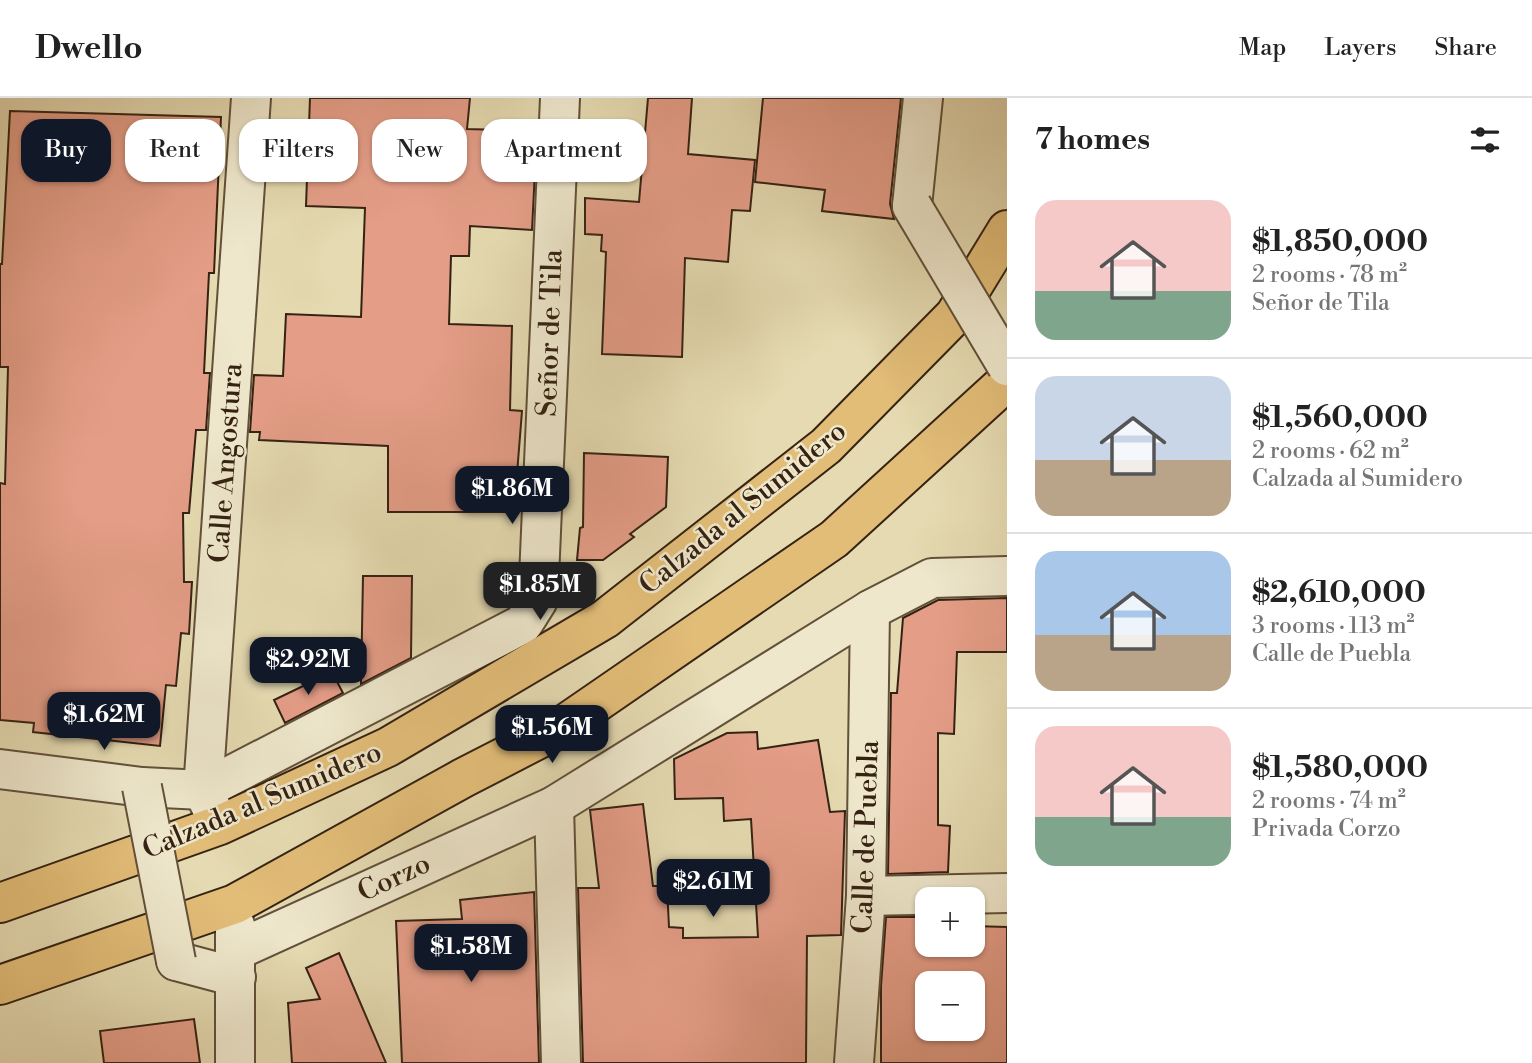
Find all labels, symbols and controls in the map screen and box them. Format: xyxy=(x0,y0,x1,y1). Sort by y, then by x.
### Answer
text: Dwello xyxy=(35,28,143,69)
text: Map xyxy=(1239,33,1286,63)
text: Layers xyxy=(1324,33,1396,63)
text: Share xyxy=(1434,33,1497,63)
chip: Buy xyxy=(21,119,111,182)
chip: Rent xyxy=(125,119,225,182)
chip: Filters xyxy=(239,119,358,182)
chip: New xyxy=(372,119,467,182)
chip: Apartment xyxy=(481,119,647,182)
text: 7 homes xyxy=(1035,121,1150,159)
icon: filters xyxy=(1466,121,1504,159)
text: $1,850,000 xyxy=(1252,223,1428,261)
icon: home xyxy=(1091,228,1175,312)
street label: Señor de Tila xyxy=(530,248,570,417)
text: 2 rooms · 78 m² xyxy=(1252,261,1407,289)
text: Señor de Tila xyxy=(1252,289,1390,317)
street label: Calle Angostura xyxy=(202,361,251,564)
text: $1,560,000 xyxy=(1252,399,1428,437)
icon: home xyxy=(1091,404,1175,488)
street label: Calzada al Sumidero xyxy=(632,414,854,602)
text: 2 rooms · 62 m² xyxy=(1252,437,1409,465)
text: Calzada al Sumidero xyxy=(1252,465,1463,493)
pin: $1.86M xyxy=(455,466,569,526)
text: $1.86M xyxy=(471,475,553,503)
pin: $1.85M xyxy=(483,562,597,622)
text: $1.85M xyxy=(499,571,581,599)
text: $2,610,000 xyxy=(1252,574,1426,612)
icon: home xyxy=(1091,579,1175,663)
text: 3 rooms · 113 m² xyxy=(1252,612,1415,640)
pin: $2.92M xyxy=(251,638,365,697)
text: Calle de Puebla xyxy=(1252,640,1411,668)
text: $2.92M xyxy=(266,646,350,674)
pin: $1.62M xyxy=(47,692,161,752)
text: $1.62M xyxy=(63,701,145,729)
pin: $1.56M xyxy=(495,706,609,765)
text: $1.56M xyxy=(511,714,593,742)
street label: Calzada al Sumidero xyxy=(137,735,387,867)
street label: Calle de Puebla xyxy=(845,739,887,934)
text: $1,580,000 xyxy=(1252,749,1428,787)
icon: home xyxy=(1091,754,1175,838)
text: 2 rooms · 74 m² xyxy=(1252,787,1406,815)
text: Privada Corzo xyxy=(1252,815,1401,843)
street label: Corzo xyxy=(352,846,436,910)
pin: $2.61M xyxy=(656,860,770,919)
text: $2.61M xyxy=(673,868,753,896)
map controls xyxy=(915,887,985,1041)
button: + xyxy=(915,887,985,957)
pin: $1.58M xyxy=(414,924,528,984)
text: $1.58M xyxy=(430,933,512,961)
button: − xyxy=(915,971,985,1041)

